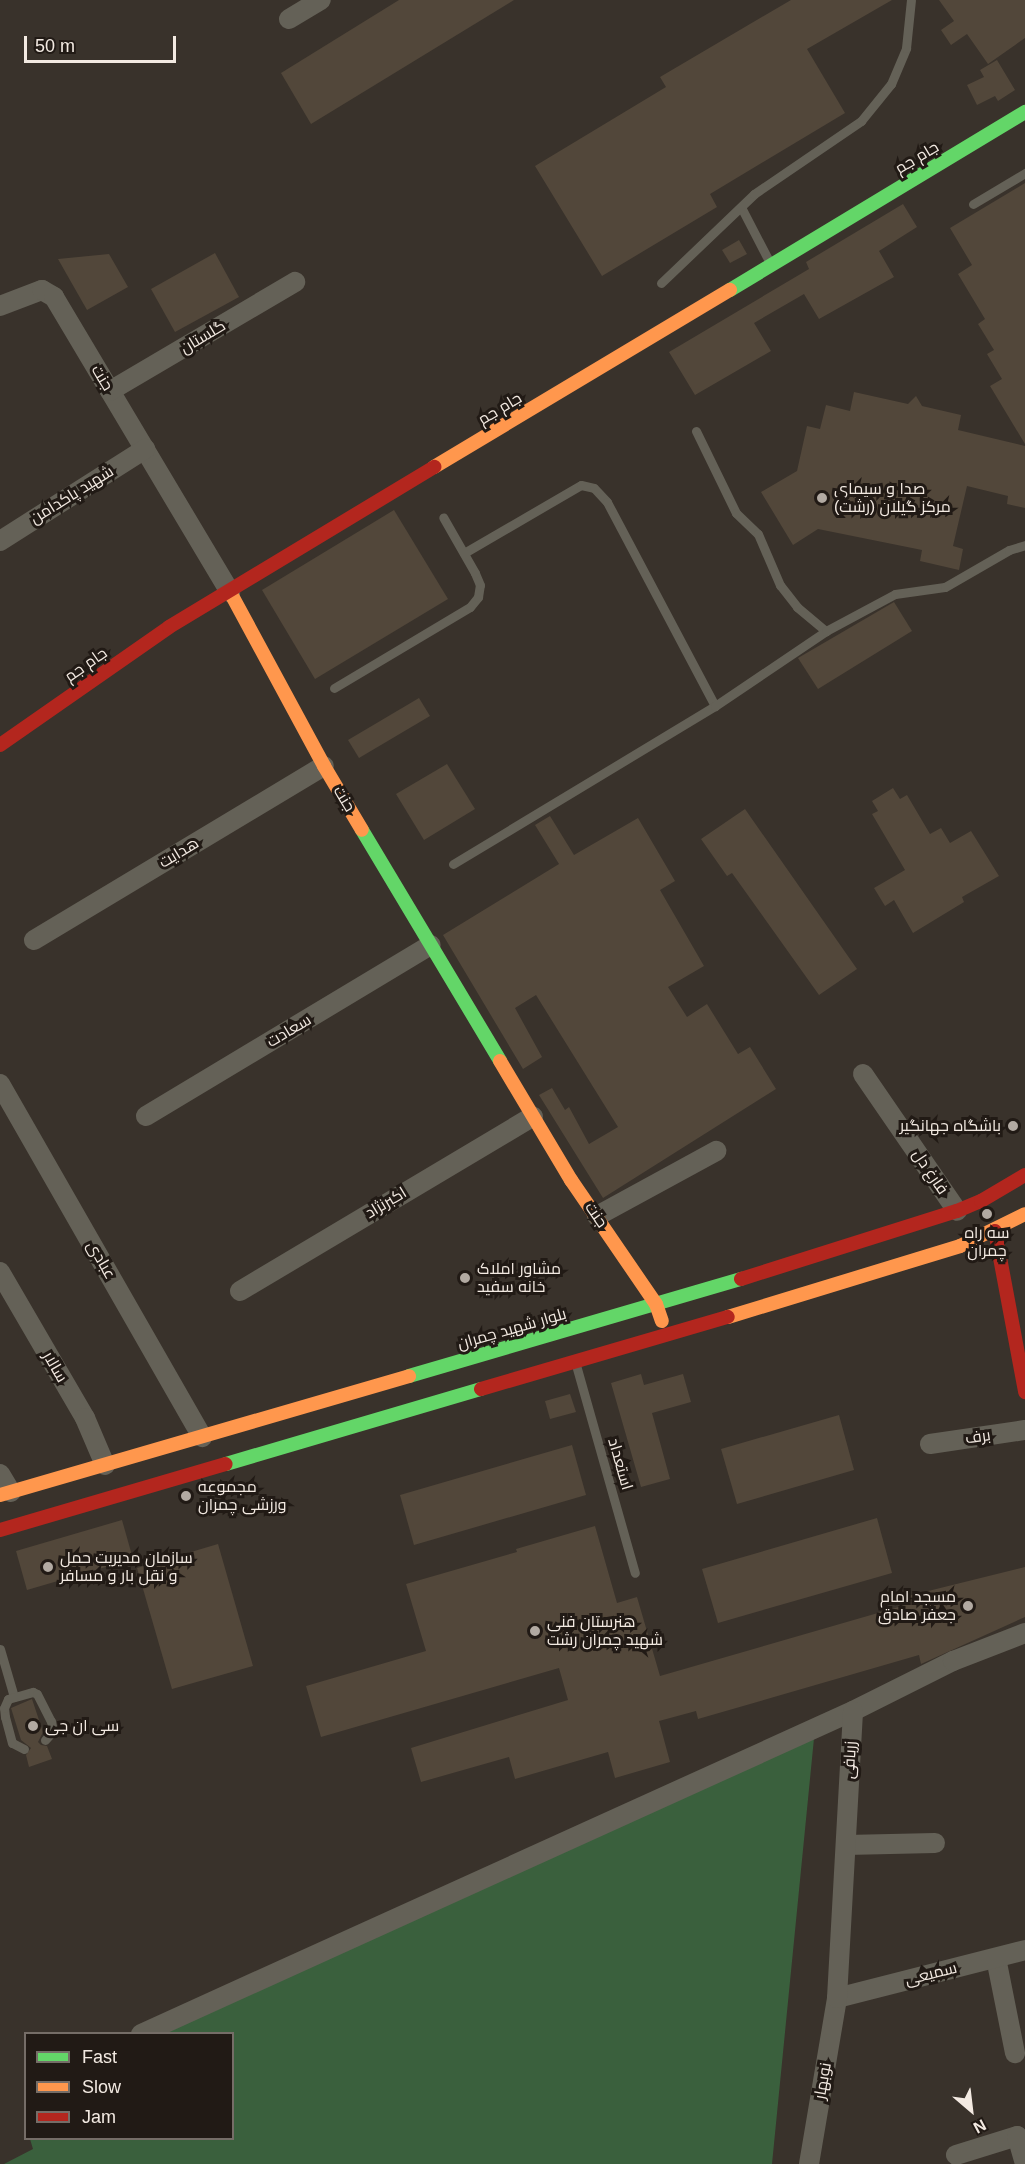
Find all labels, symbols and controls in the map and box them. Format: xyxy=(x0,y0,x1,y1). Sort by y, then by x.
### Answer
scale bar xyxy=(27,24,178,62)
text: 50 m xyxy=(35,36,75,56)
street label: جام جم xyxy=(892,138,942,178)
street label: گلستان xyxy=(177,316,229,358)
street label: جنت xyxy=(87,362,117,394)
street label: جام جم xyxy=(475,389,525,429)
street label: شهید پاکدامن xyxy=(27,462,117,528)
place label: صدا و سیمای مرکز گیلان (رشت) xyxy=(834,479,951,517)
marker: صدا و سیمای مرکز گیلان (رشت) xyxy=(815,491,829,505)
street label: جام جم xyxy=(61,644,111,686)
street label: جنت xyxy=(329,783,359,815)
street label: هدایت xyxy=(156,834,202,872)
street label: سعادت xyxy=(263,1010,315,1052)
place label: باشگاه جهانگیر xyxy=(900,1116,1001,1136)
marker: باشگاه جهانگیر xyxy=(1006,1119,1020,1133)
street label: فارغ دل xyxy=(908,1146,952,1198)
street label: اکبرنژاد xyxy=(362,1183,410,1223)
street label: جنت xyxy=(580,1199,612,1231)
marker: سه راه چمران xyxy=(980,1207,994,1221)
place label: سه راه چمران xyxy=(965,1223,1009,1261)
street label: عبادی xyxy=(82,1237,120,1283)
place label: مشاور املاک خانه سفید xyxy=(477,1259,561,1297)
marker: مشاور املاک خانه سفید xyxy=(458,1271,472,1285)
street label: بلوار شهید چمران xyxy=(455,1304,569,1354)
street label: سالار xyxy=(39,1348,71,1386)
street label: برف xyxy=(964,1426,992,1448)
street label: استعداد xyxy=(603,1436,637,1492)
place label: مجموعه ورزشی چمران xyxy=(198,1477,286,1515)
marker: مجموعه ورزشی چمران xyxy=(179,1489,193,1503)
place label: سازمان مدیریت حمل و نقل بار و مسافر xyxy=(60,1548,193,1586)
marker: سازمان مدیریت حمل و نقل بار و مسافر xyxy=(41,1560,55,1574)
place label: مسجد امام جعفر صادق xyxy=(878,1587,956,1625)
marker: مسجد امام جعفر صادق xyxy=(961,1599,975,1613)
place label: هنرستان فنی شهید چمران رشت xyxy=(547,1612,663,1650)
marker: هنرستان فنی شهید چمران رشت xyxy=(528,1624,542,1638)
place label: سی ان جی xyxy=(45,1716,119,1736)
marker: سی ان جی xyxy=(26,1719,40,1733)
street label: زربافی xyxy=(839,1740,861,1780)
street label: سمیعی xyxy=(903,1958,959,1990)
legend xyxy=(24,2032,234,2140)
text: Fast xyxy=(82,2047,117,2067)
street label: نوبهار xyxy=(810,2061,836,2101)
text: Slow xyxy=(82,2077,121,2097)
north arrow xyxy=(941,2080,1001,2140)
text: Jam xyxy=(82,2107,116,2127)
text: N xyxy=(971,2116,989,2137)

